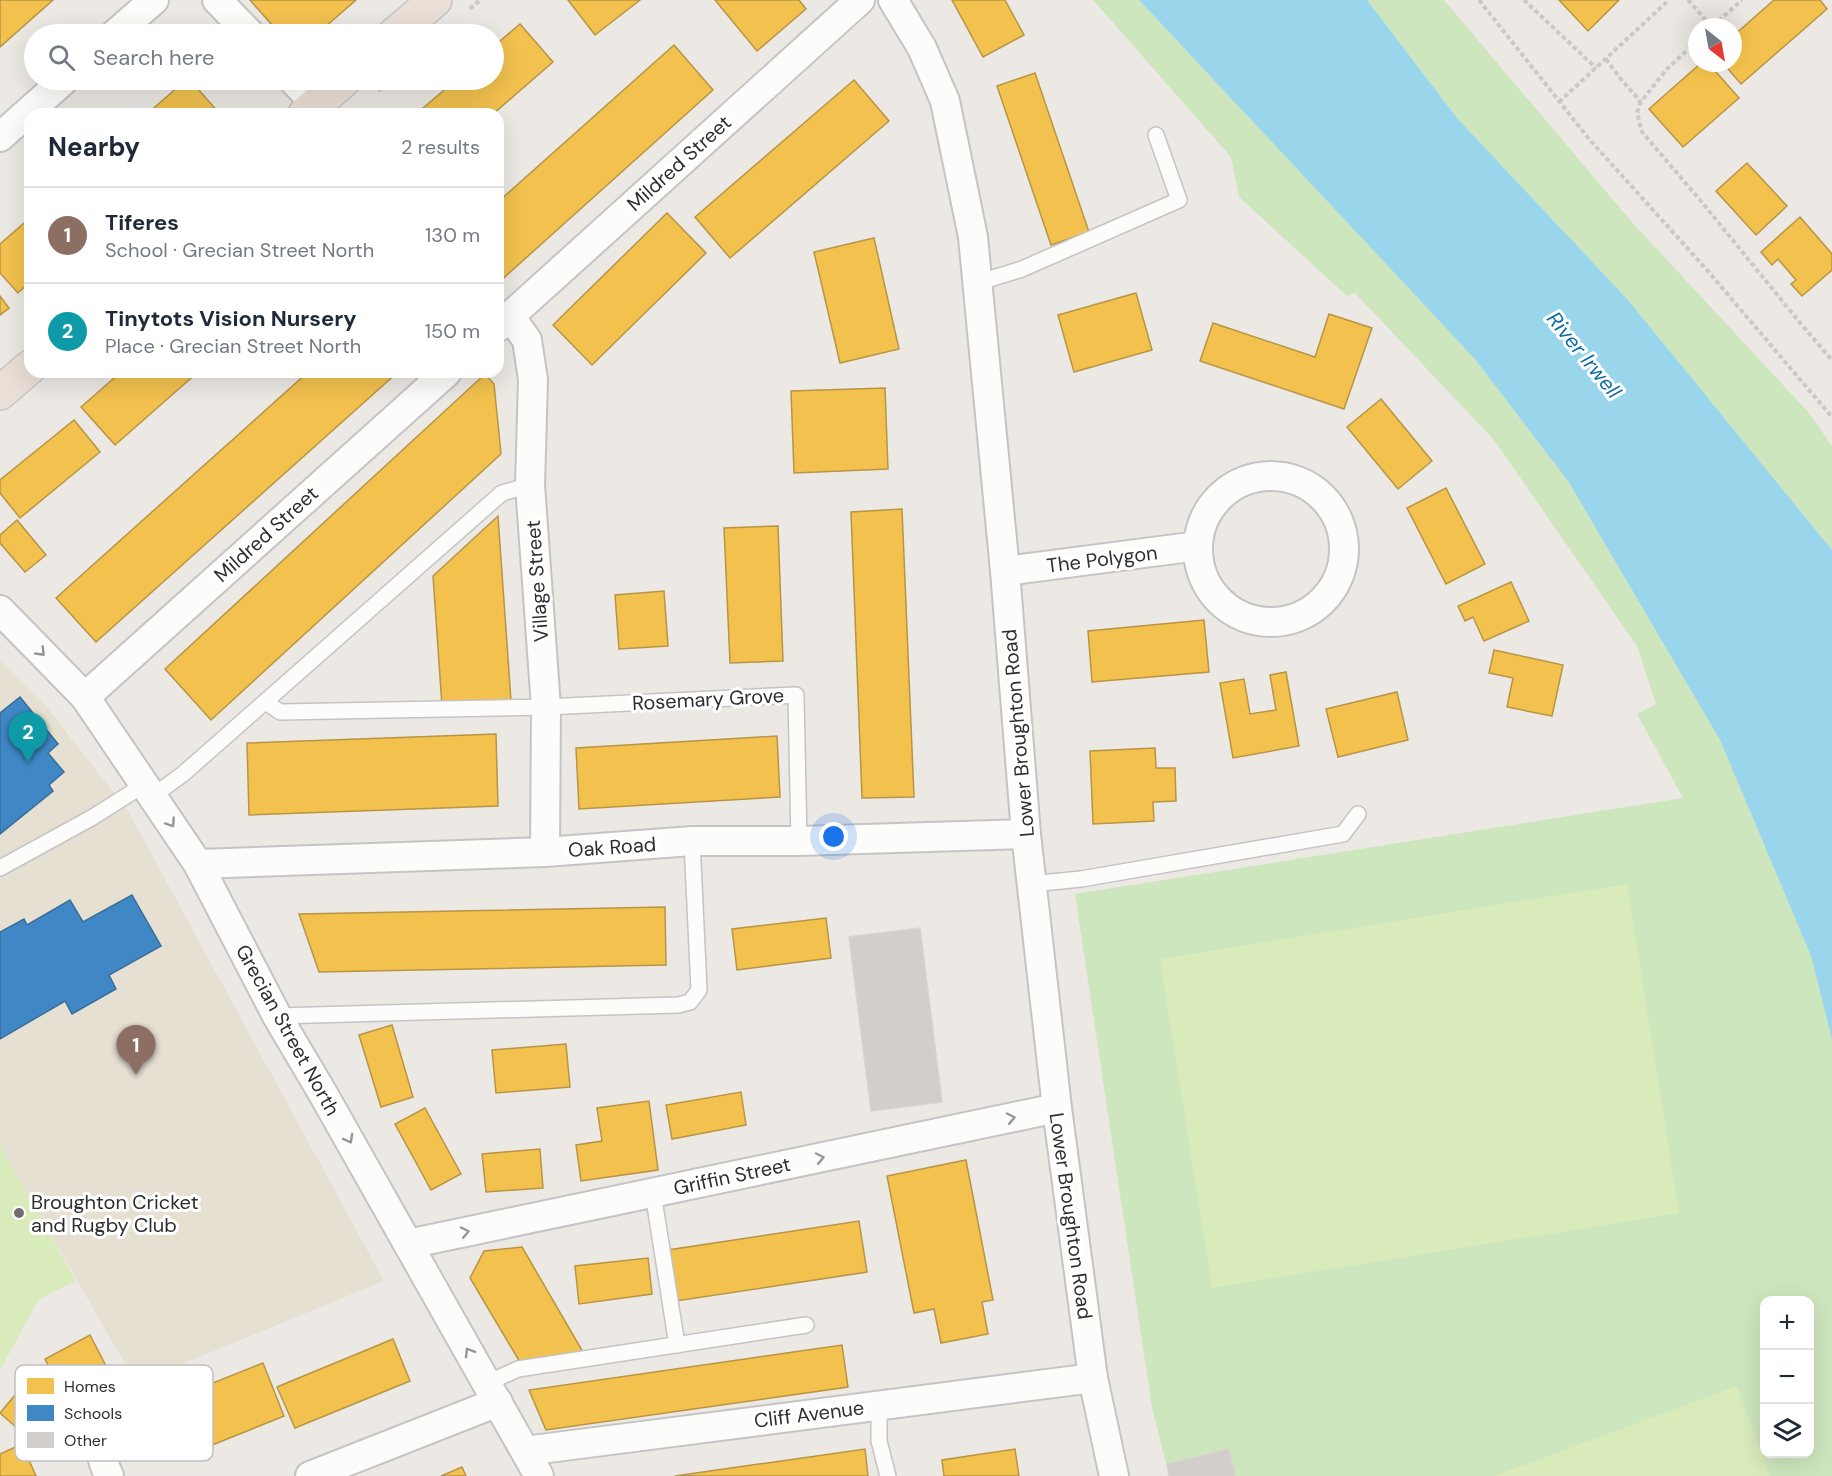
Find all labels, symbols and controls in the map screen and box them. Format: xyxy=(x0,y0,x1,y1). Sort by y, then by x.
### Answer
north arrow xyxy=(1688,18,1742,72)
search box xyxy=(24,24,504,90)
icon: search xyxy=(45,41,78,74)
text: Search here xyxy=(93,43,214,72)
street label: Mildred Street xyxy=(621,109,737,217)
text: Nearby xyxy=(48,130,140,164)
text: 2 results xyxy=(401,134,480,160)
text: Tiferes xyxy=(105,208,179,237)
text: 1 xyxy=(64,222,71,248)
text: 130 m xyxy=(425,222,480,248)
text: School · Grecian Street North xyxy=(105,237,374,263)
text: Tinytots Vision Nursery xyxy=(105,304,357,333)
water label: River Irwell xyxy=(1540,306,1628,405)
text: 2 xyxy=(62,318,73,344)
text: 150 m xyxy=(425,318,480,344)
text: Place · Grecian Street North xyxy=(105,333,361,359)
street label: Mildred Street xyxy=(208,480,324,588)
street label: Village Street xyxy=(520,519,554,643)
street label: The Polygon xyxy=(1045,539,1159,579)
street label: Lower Broughton Road xyxy=(996,628,1040,838)
one-way arrow xyxy=(34,645,45,655)
street label: Rosemary Grove xyxy=(631,682,785,716)
pin: 2 xyxy=(9,712,48,762)
one-way arrow xyxy=(164,817,175,828)
your location xyxy=(819,822,848,851)
street label: Oak Road xyxy=(567,831,657,863)
street label: Grecian Street North xyxy=(230,940,346,1120)
pin: 1 xyxy=(116,1026,156,1075)
street label: Lower Broughton Road xyxy=(1044,1111,1098,1321)
one-way arrow xyxy=(1006,1112,1016,1125)
one-way arrow xyxy=(342,1133,353,1144)
street label: Griffin Street xyxy=(671,1151,793,1201)
one-way arrow xyxy=(815,1152,825,1165)
place label: Broughton Cricket and Rugby Club xyxy=(31,1189,199,1238)
marker: Broughton Cricket and Rugby Club xyxy=(12,1206,26,1220)
one-way arrow xyxy=(460,1226,470,1239)
map controls xyxy=(1760,1296,1814,1458)
button: + xyxy=(1760,1296,1814,1350)
one-way arrow xyxy=(465,1348,477,1358)
button: − xyxy=(1760,1350,1814,1404)
legend xyxy=(15,1365,213,1461)
text: Homes xyxy=(64,1376,116,1397)
street label: Cliff Avenue xyxy=(753,1394,865,1434)
text: Schools xyxy=(64,1403,122,1424)
button: layers xyxy=(1760,1404,1814,1458)
text: Other xyxy=(64,1430,107,1451)

